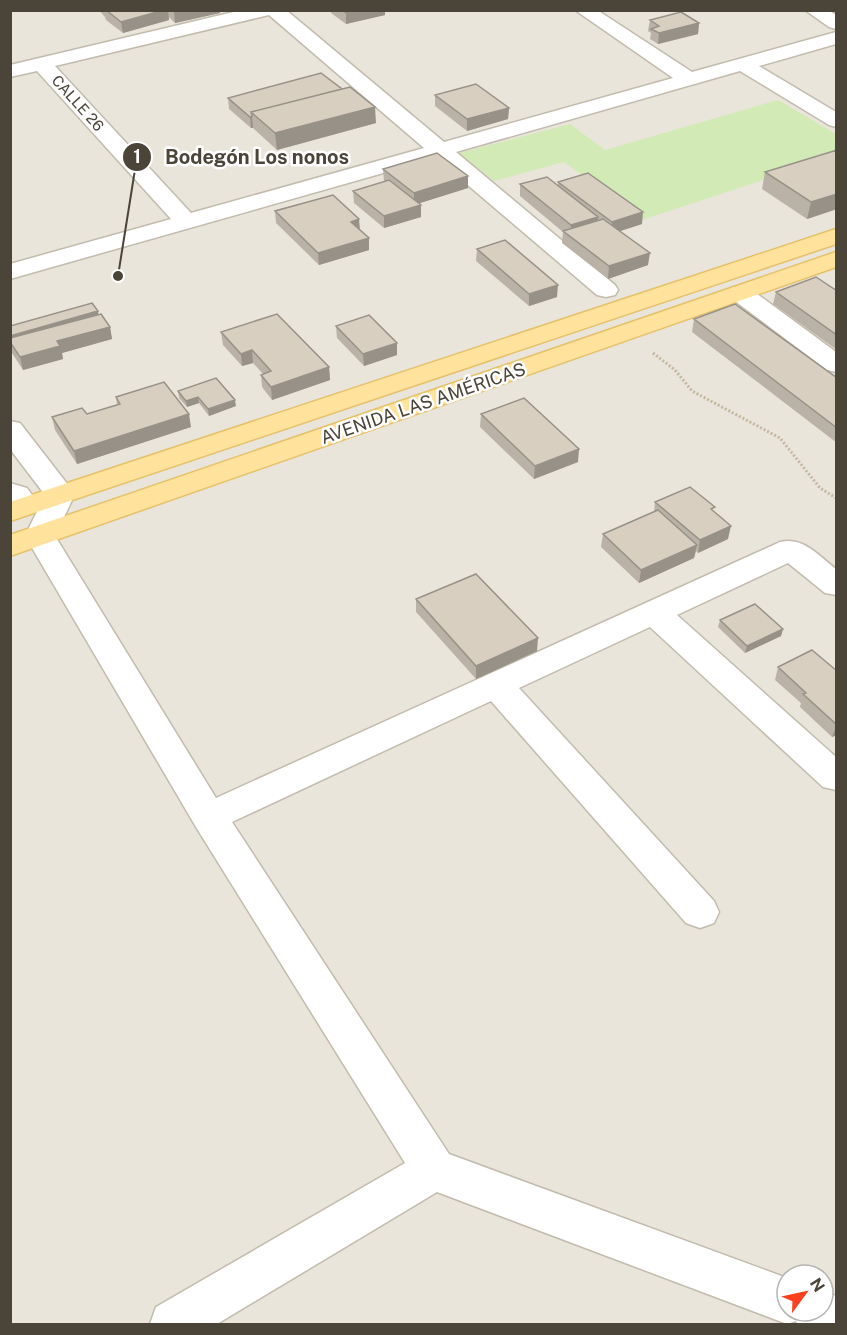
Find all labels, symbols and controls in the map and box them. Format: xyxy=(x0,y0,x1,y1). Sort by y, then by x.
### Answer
street label: CALLE 26 xyxy=(48,72,108,134)
callout: Bodegón Los nonos xyxy=(122,138,361,176)
text: Bodegón Los nonos xyxy=(165,145,349,169)
text: 1 xyxy=(133,146,141,167)
street label: AVENIDA LAS AMÉRICAS xyxy=(317,357,528,448)
north arrow xyxy=(775,1263,835,1323)
text: N xyxy=(806,1275,829,1296)

